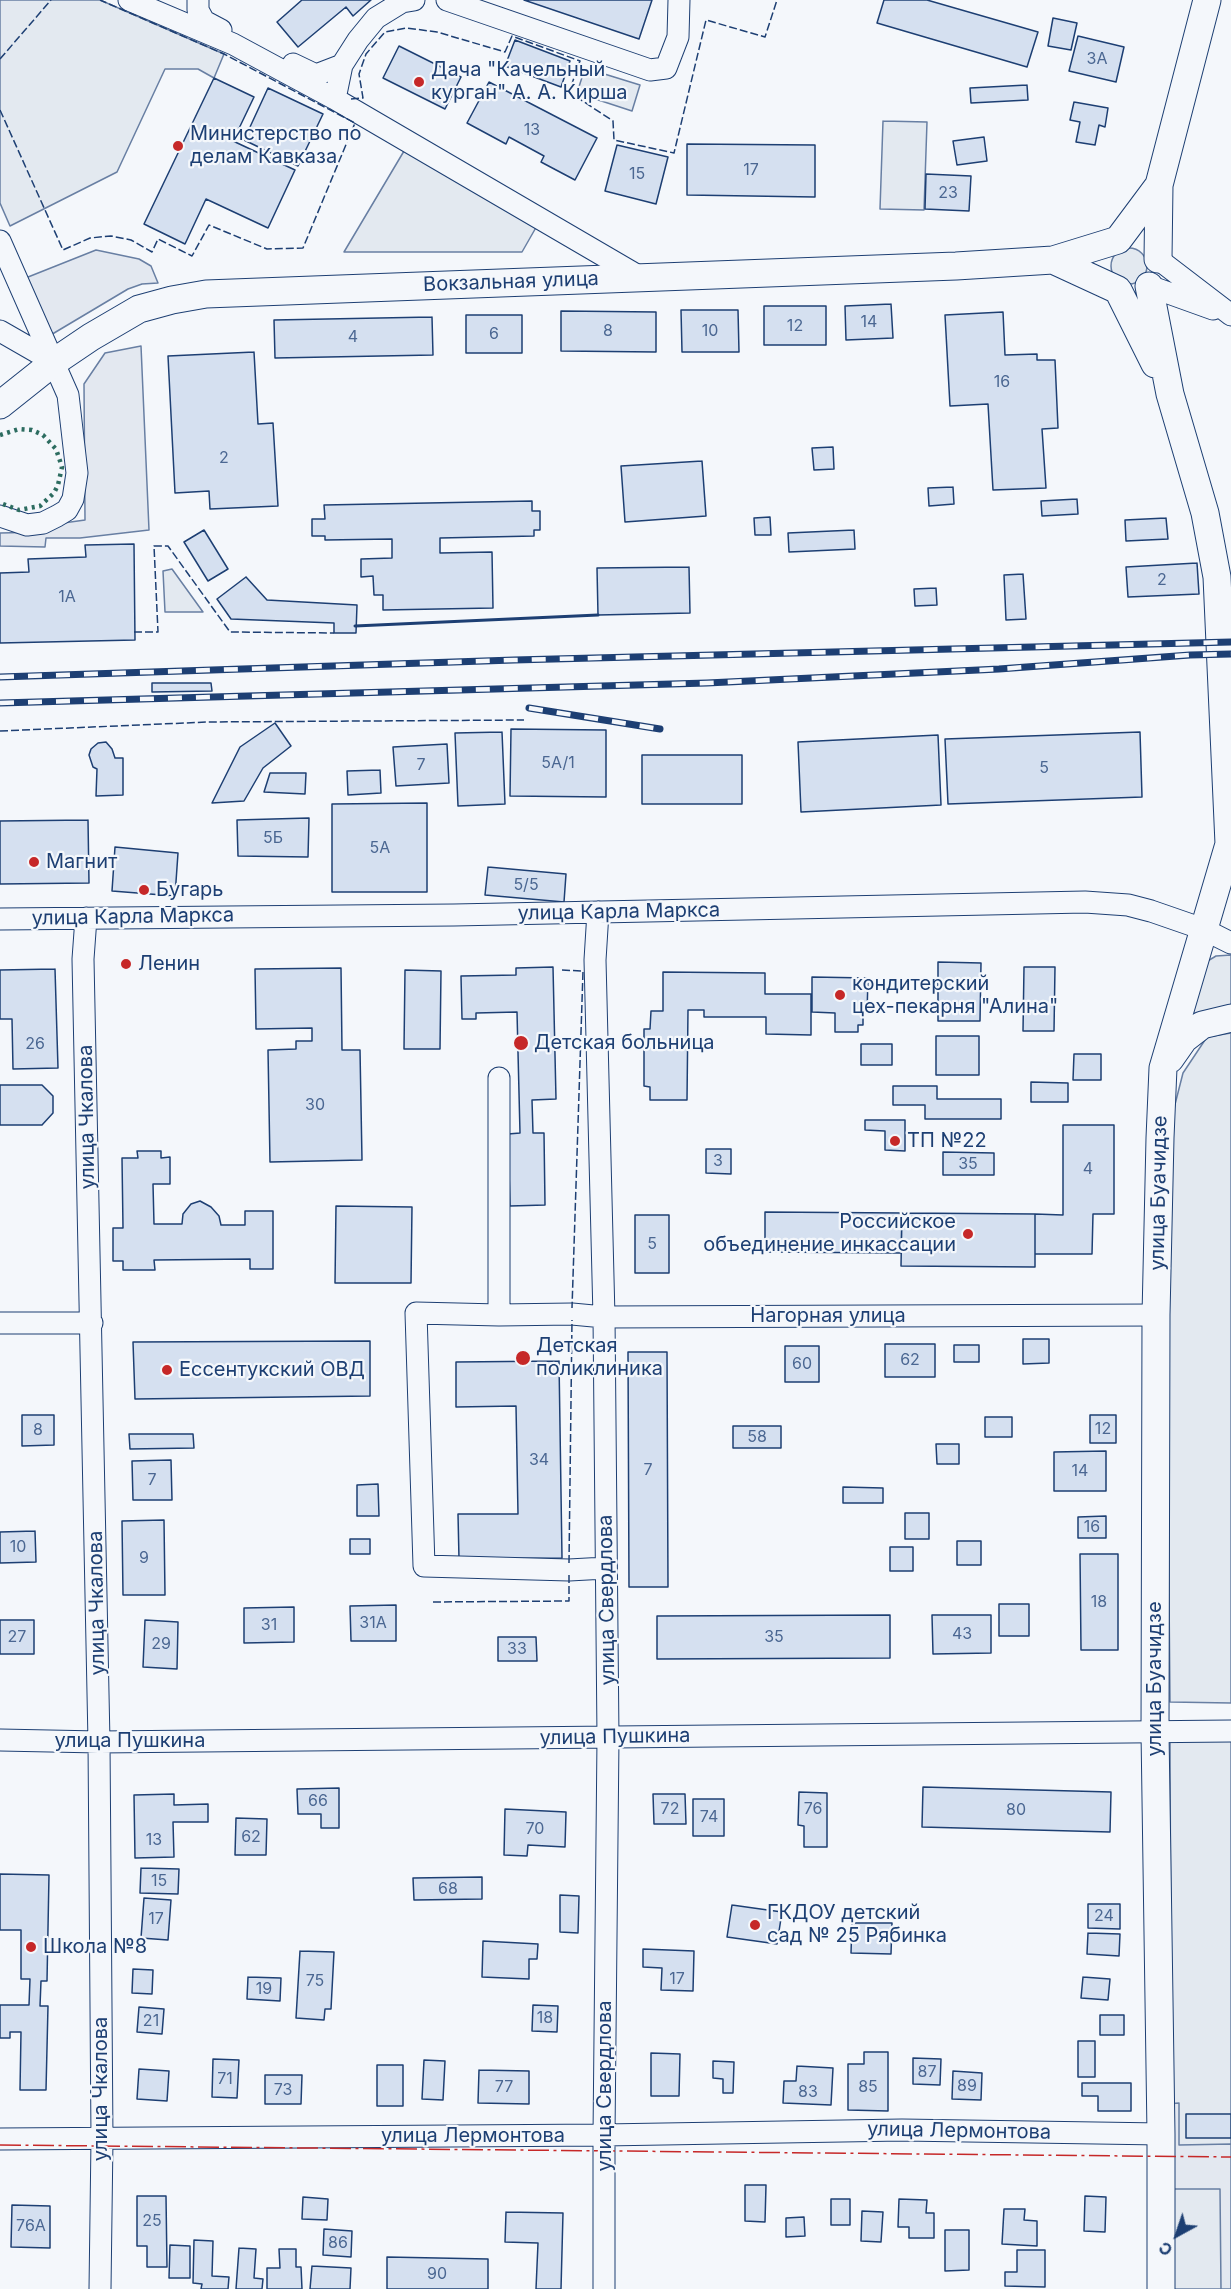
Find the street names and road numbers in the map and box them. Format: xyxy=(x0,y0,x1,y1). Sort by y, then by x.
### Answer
street label: Вокзальная улица xyxy=(423,267,599,297)
street label: улица Карла Маркса xyxy=(518,898,720,926)
street label: улица Карла Маркса xyxy=(32,903,234,931)
street label: улица Чкалова xyxy=(74,1045,100,1189)
street label: улица Буачидзе xyxy=(1146,1115,1172,1271)
street label: Нагорная улица xyxy=(750,1304,906,1328)
street label: улица Свердлова xyxy=(594,1514,620,1686)
street label: улица Чкалова xyxy=(84,1531,110,1675)
street label: улица Буачидзе xyxy=(1143,1601,1167,1757)
street label: улица Пушкина xyxy=(539,1724,691,1750)
street label: улица Пушкина xyxy=(55,1729,205,1753)
street label: улица Свердлова xyxy=(593,2001,617,2171)
street label: улица Чкалова xyxy=(89,2017,113,2161)
street label: улица Лермонтова xyxy=(867,2117,1051,2145)
street label: улица Лермонтова xyxy=(381,2124,565,2148)

